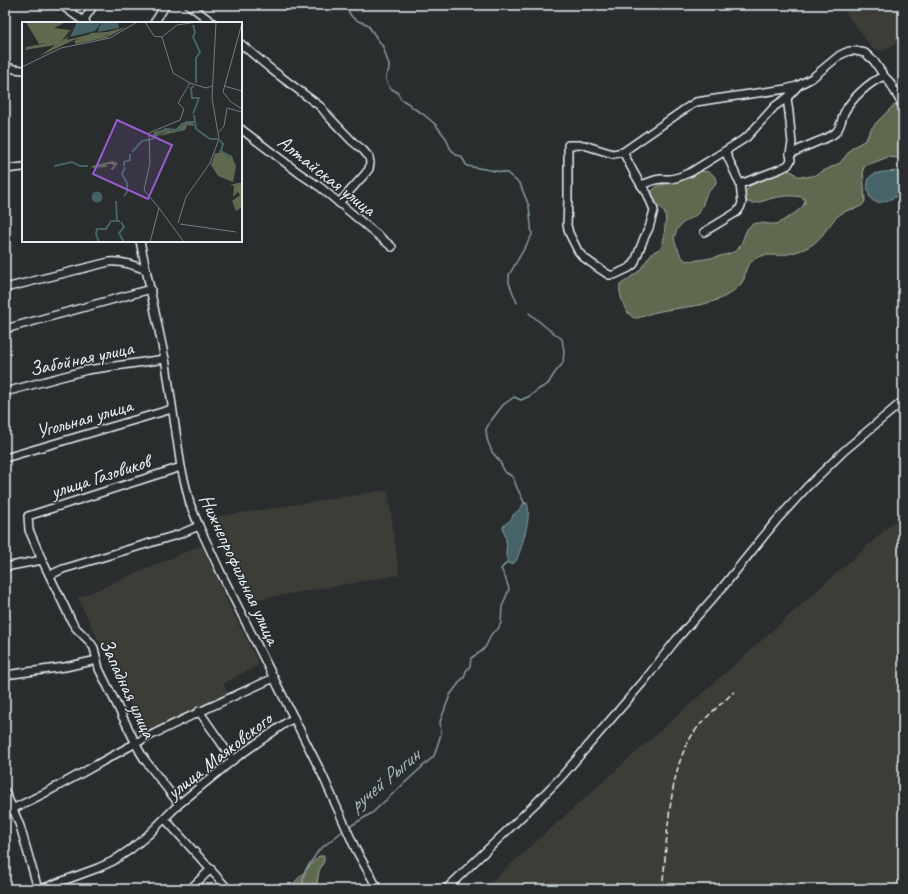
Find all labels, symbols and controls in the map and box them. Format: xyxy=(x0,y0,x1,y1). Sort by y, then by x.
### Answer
inset map xyxy=(22,22,242,242)
street label: Алтайская улица xyxy=(273,129,382,223)
street label: Забойная улица xyxy=(27,335,137,382)
street label: Угольная улица xyxy=(33,392,137,444)
street label: улица Газовиков xyxy=(46,447,157,505)
street label: Нижнепрофильная улица xyxy=(194,490,286,650)
street label: Западная улица xyxy=(93,634,162,743)
street label: улица Маяковского xyxy=(161,705,279,805)
water label: ручей Рыгин xyxy=(342,741,428,818)

